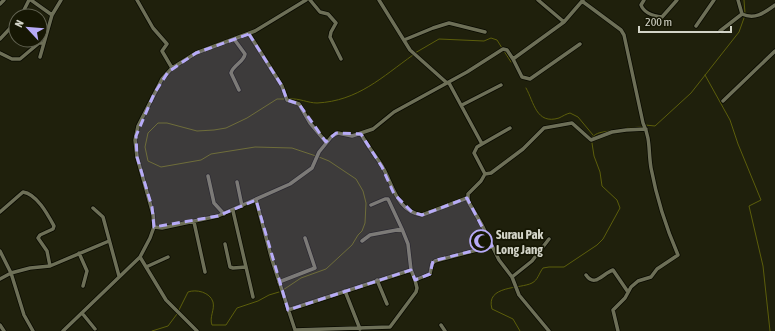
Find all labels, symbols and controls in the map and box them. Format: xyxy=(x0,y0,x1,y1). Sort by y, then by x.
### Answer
north arrow xyxy=(8,8,48,48)
scale bar xyxy=(639,8,731,34)
text: 200 m xyxy=(645,15,672,29)
text: N xyxy=(12,18,26,29)
place label: Surau Pak Long Jang xyxy=(496,227,544,257)
mosque icon: Surau Pak Long Jang xyxy=(468,228,494,254)

